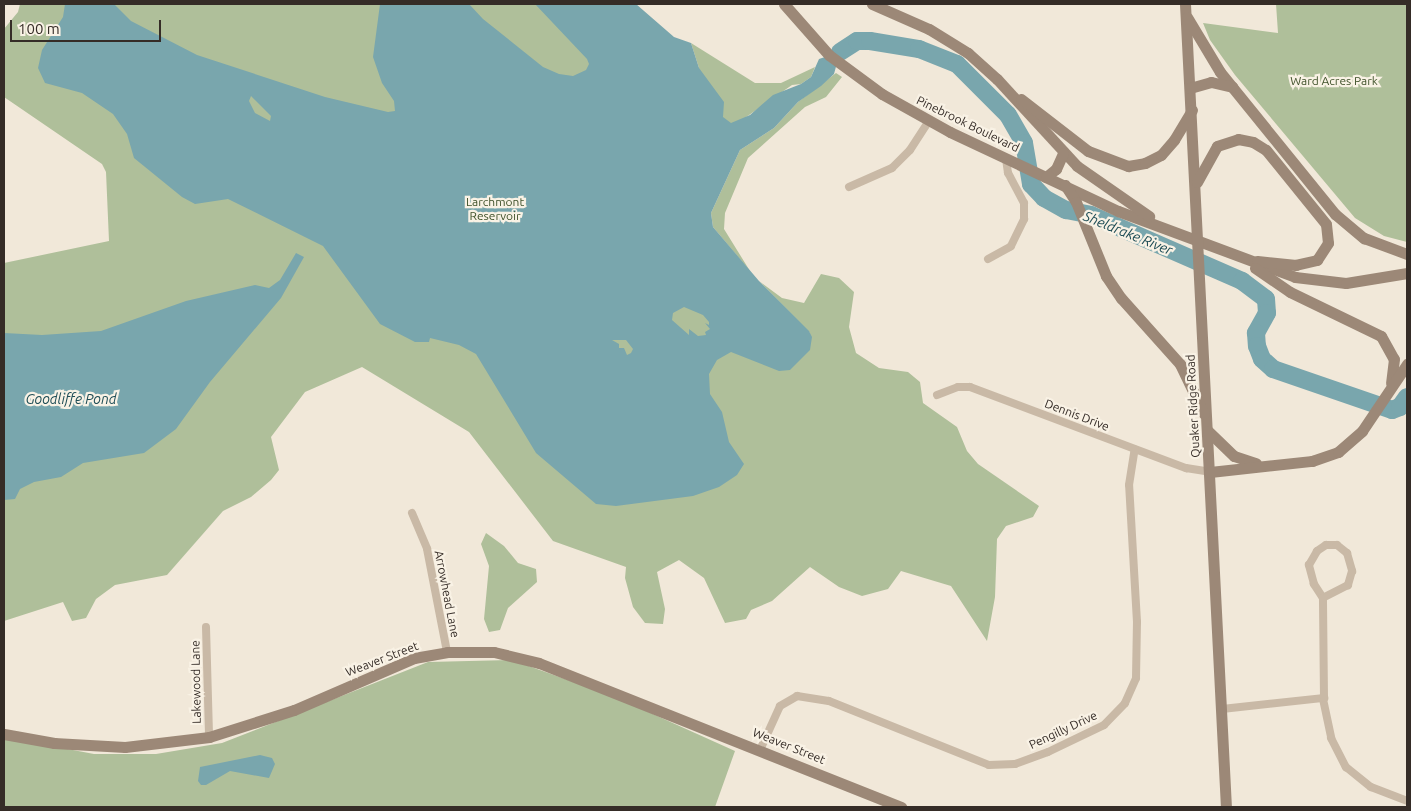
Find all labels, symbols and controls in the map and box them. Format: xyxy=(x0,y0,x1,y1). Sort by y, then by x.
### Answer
scale bar xyxy=(12,10,164,42)
text: 100 m xyxy=(18,20,60,37)
park label: Ward Acres Park xyxy=(1290,74,1378,88)
street label: Pinebrook Boulevard xyxy=(914,93,1022,155)
park label: Larchmont Reservoir xyxy=(466,195,524,223)
water label: Sheldrake River xyxy=(1081,207,1175,259)
street label: Quaker Ridge Road xyxy=(1183,354,1203,458)
water label: Goodliffe Pond xyxy=(25,391,117,407)
street label: Dennis Drive xyxy=(1043,396,1111,434)
street label: Arrowhead Lane xyxy=(432,549,462,639)
street label: Weaver Street xyxy=(343,638,421,680)
street label: Lakewood Lane xyxy=(188,640,204,724)
street label: Pengilly Drive xyxy=(1027,708,1099,752)
street label: Weaver Street xyxy=(751,725,827,767)

